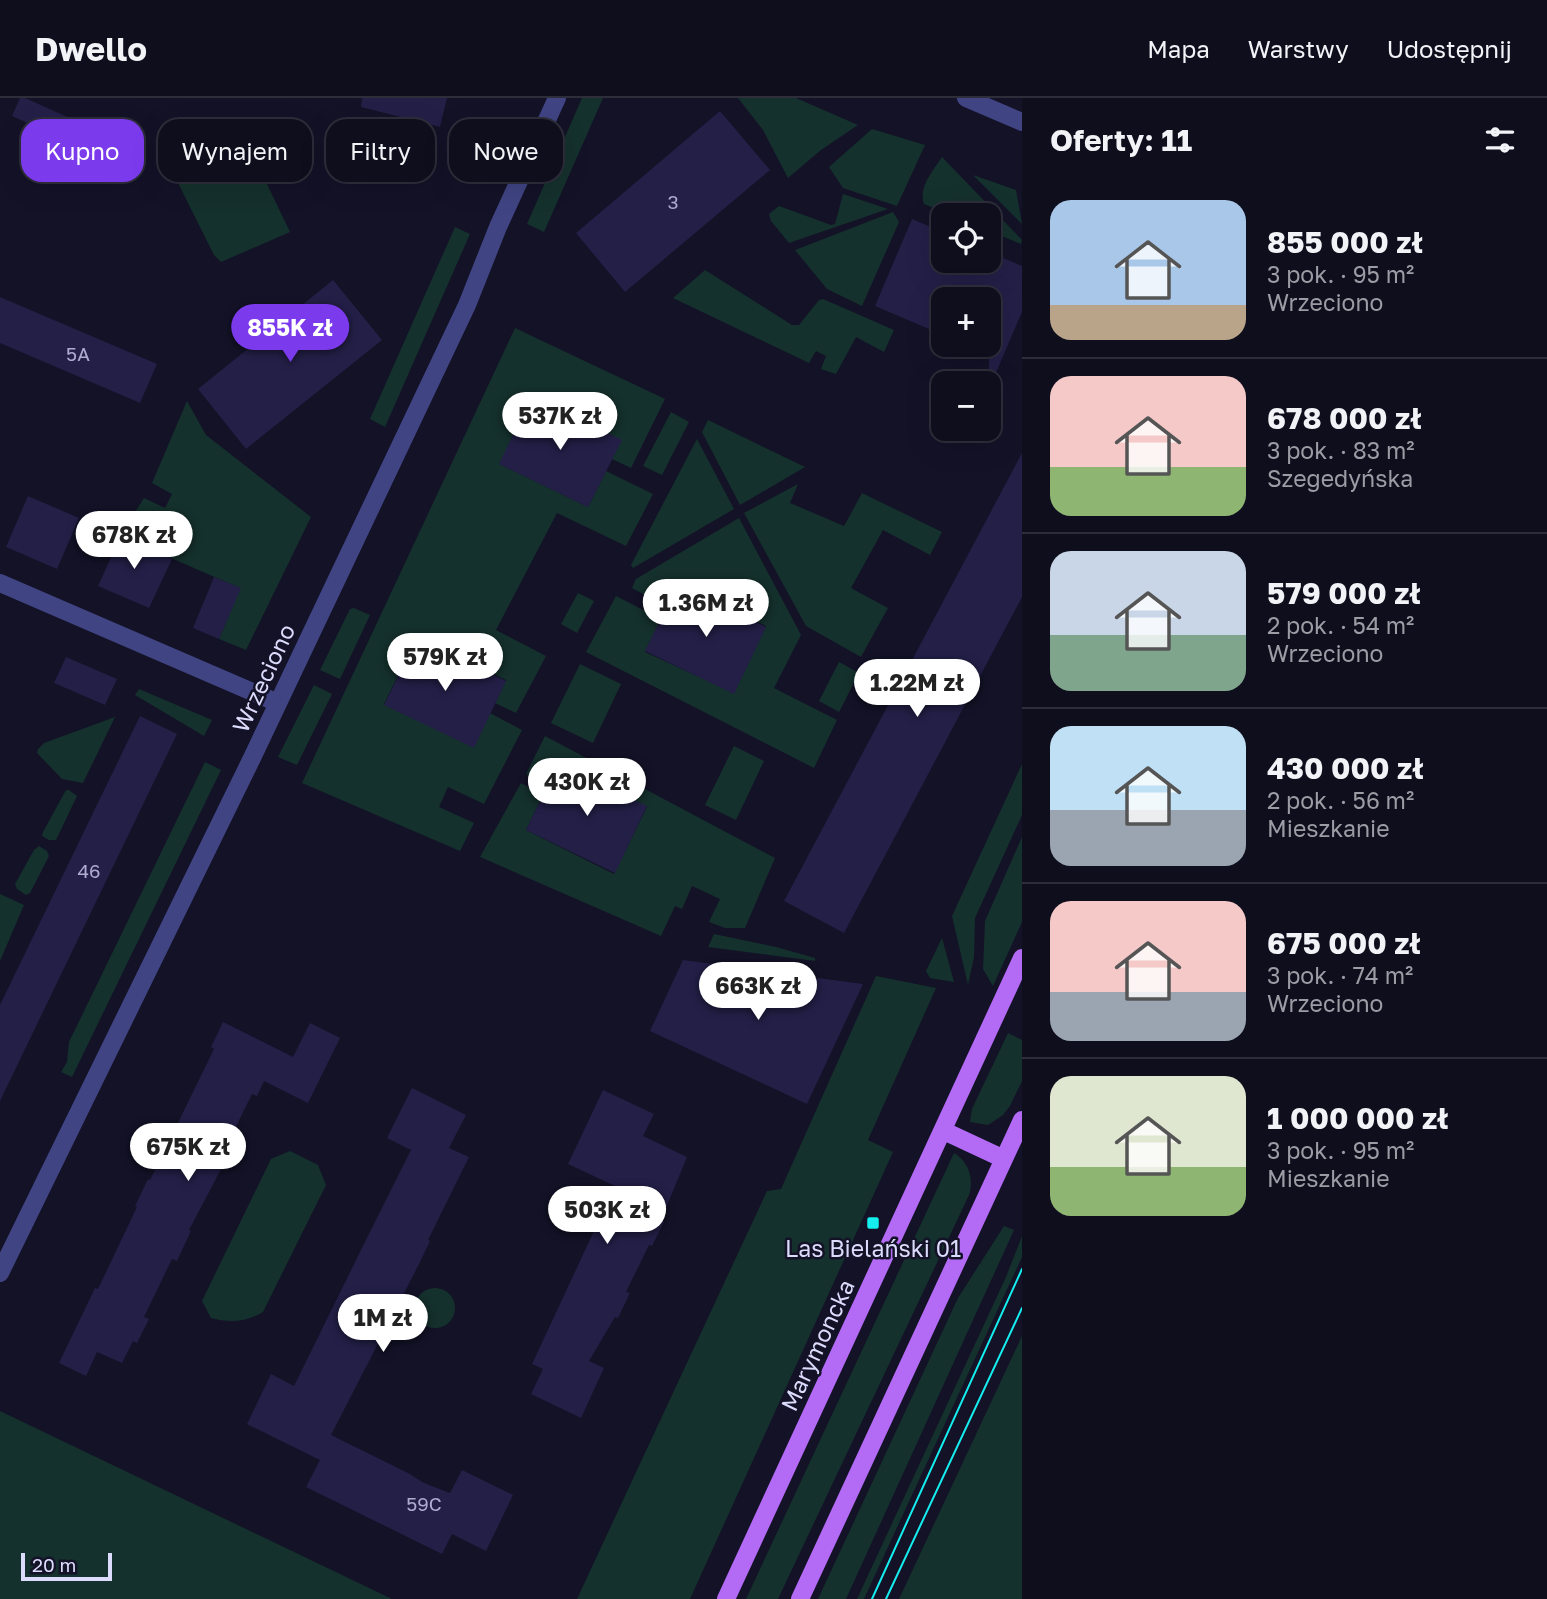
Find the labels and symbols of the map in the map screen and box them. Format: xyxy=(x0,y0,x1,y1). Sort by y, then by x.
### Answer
house number: 3 xyxy=(667,190,679,213)
pin: 855K zł xyxy=(225,304,355,364)
house number: 5A xyxy=(66,342,90,365)
pin: 537K zł xyxy=(495,392,625,452)
pin: 678K zł xyxy=(69,512,199,571)
pin: 1.36M zł xyxy=(634,580,778,639)
street label: Wrzeciono xyxy=(226,619,300,737)
pin: 579K zł xyxy=(380,634,510,693)
pin: 1.22M zł xyxy=(845,660,989,719)
pin: 430K zł xyxy=(522,758,652,818)
house number: 46 xyxy=(77,859,101,882)
pin: 663K zł xyxy=(693,962,823,1022)
pin: 675K zł xyxy=(123,1124,253,1183)
pin: 503K zł xyxy=(542,1186,672,1246)
marker: Las Bielański 01 xyxy=(865,1215,881,1231)
place label: Las Bielański 01 xyxy=(785,1234,961,1262)
street label: Marymoncka xyxy=(774,1275,860,1415)
pin: 1M zł xyxy=(334,1294,432,1354)
house number: 59C xyxy=(406,1492,442,1515)
scale bar xyxy=(21,1550,112,1582)

